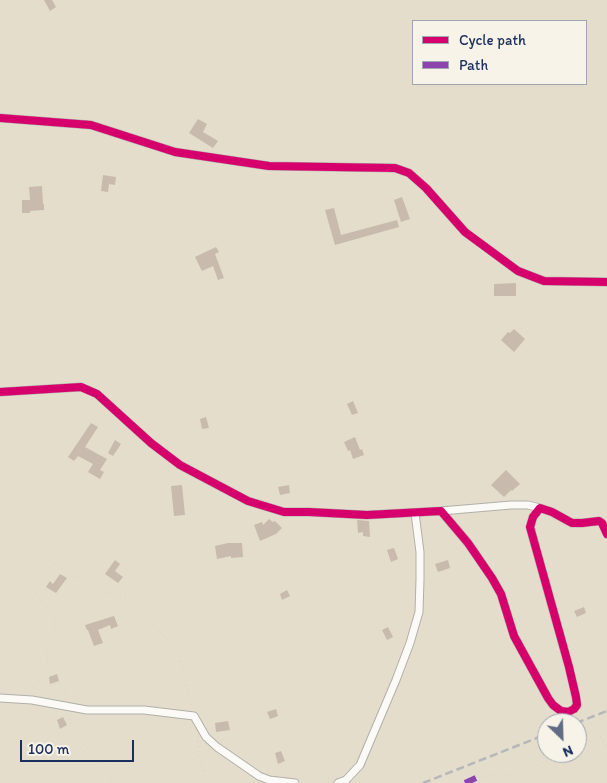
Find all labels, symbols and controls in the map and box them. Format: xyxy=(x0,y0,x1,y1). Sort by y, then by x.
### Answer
legend xyxy=(412,20,587,85)
text: Cycle path xyxy=(459,31,526,49)
text: Path xyxy=(459,56,488,74)
north arrow xyxy=(537,713,587,763)
scale bar xyxy=(22,730,136,762)
text: 100 m xyxy=(28,740,69,758)
text: N xyxy=(560,742,576,761)

